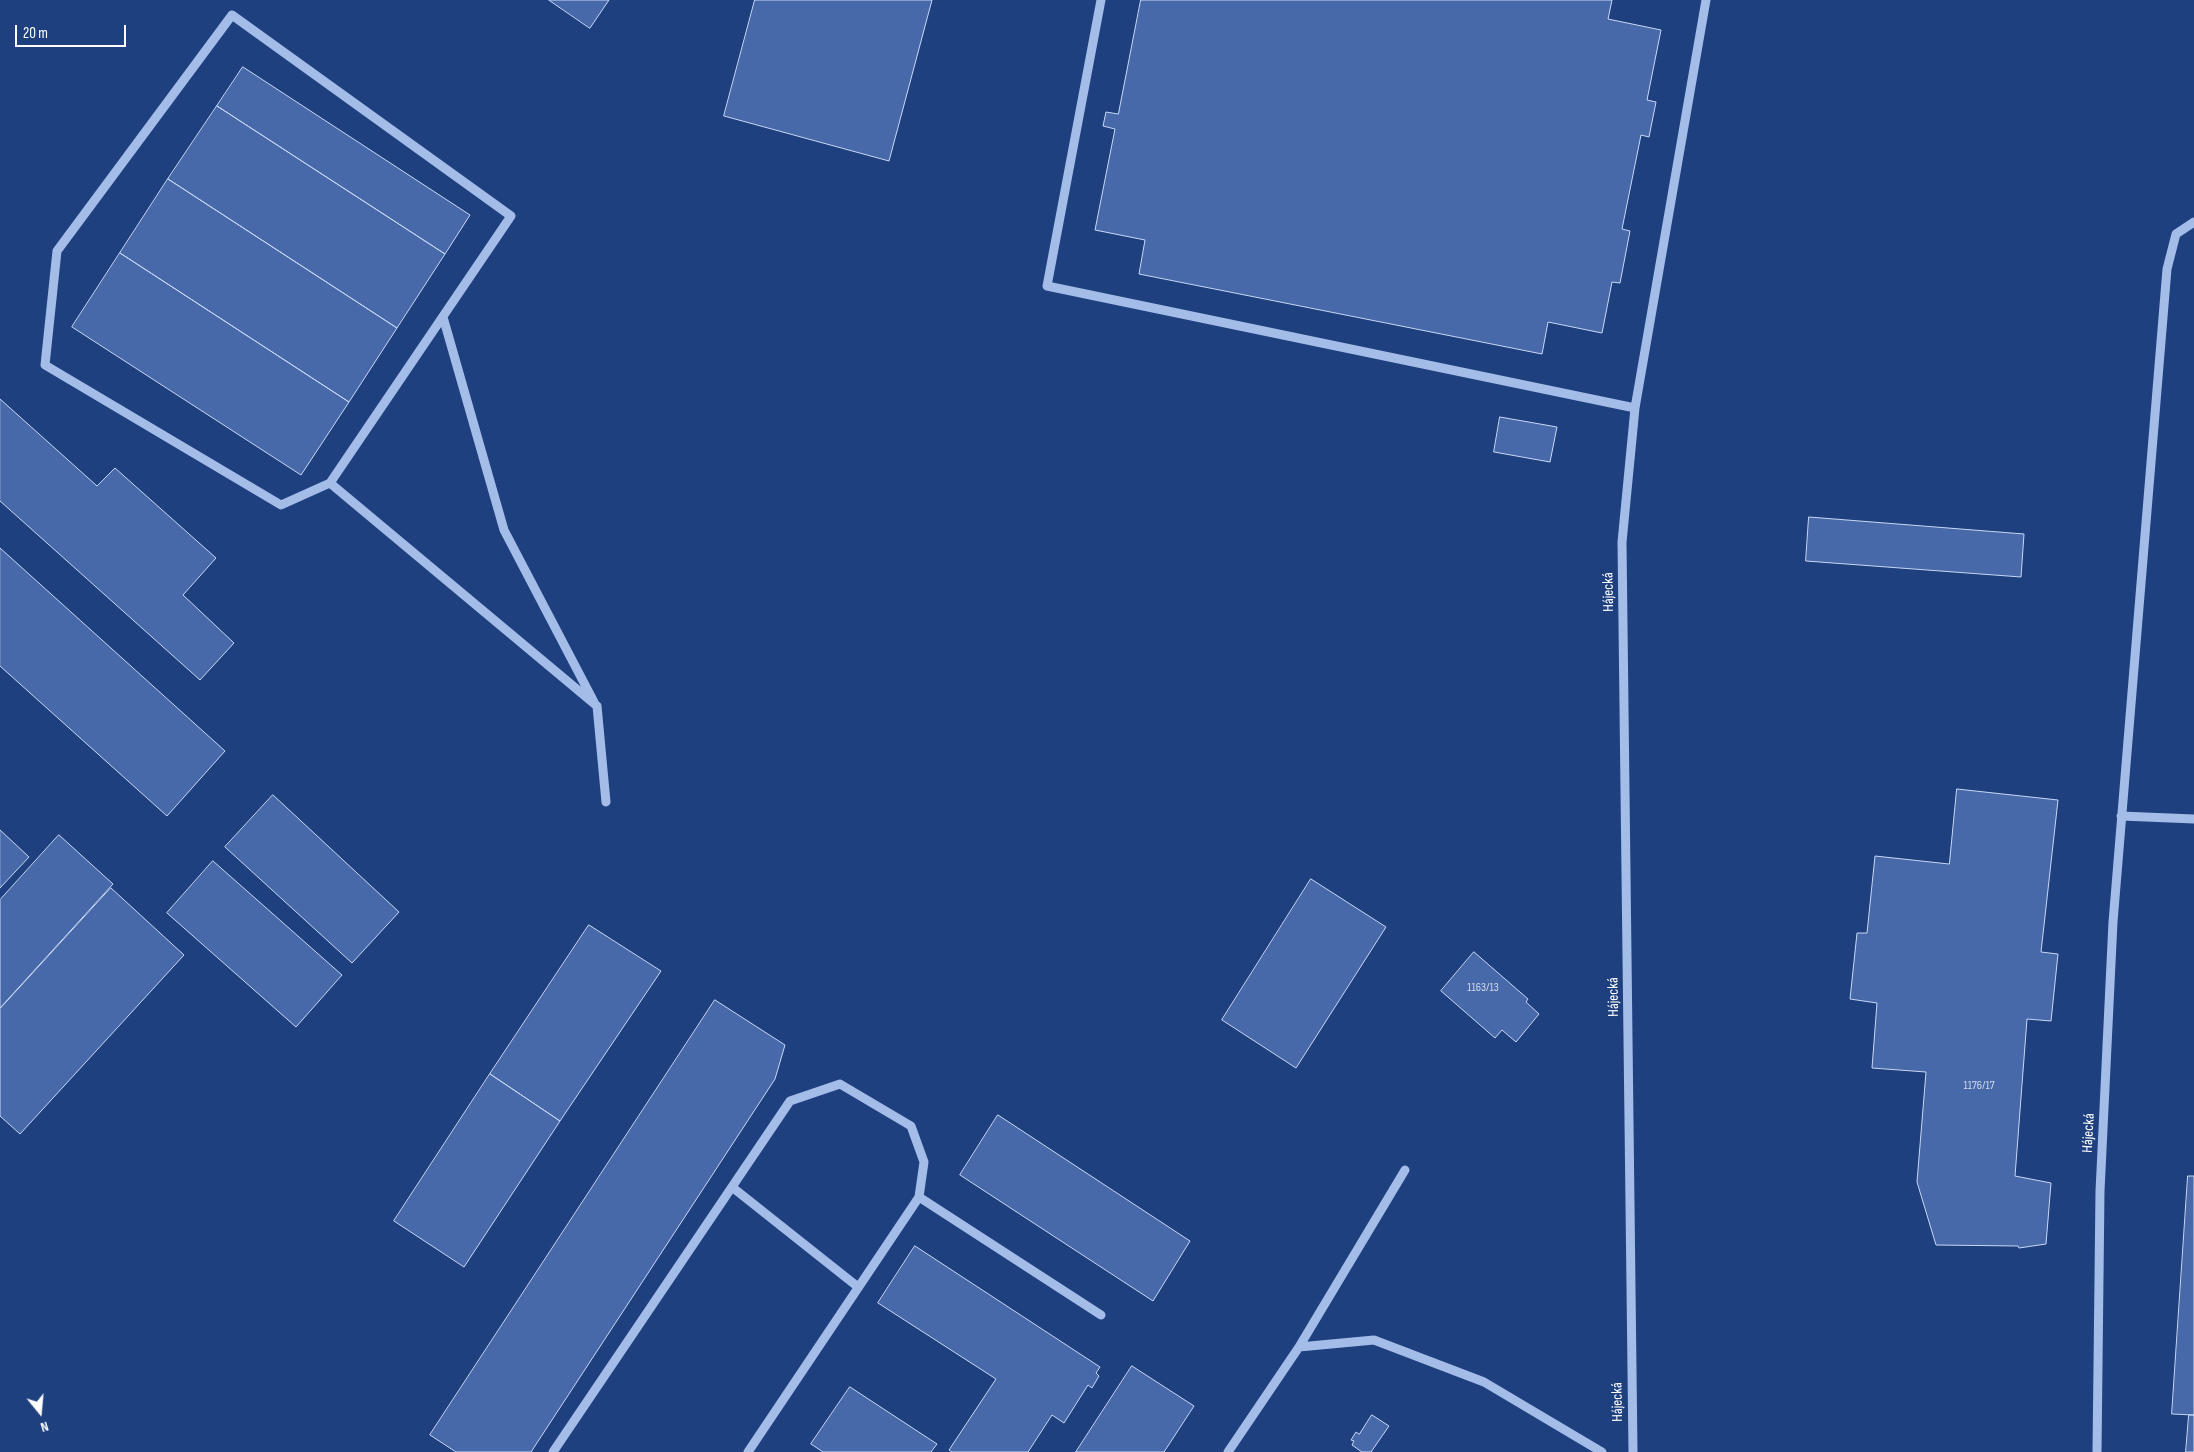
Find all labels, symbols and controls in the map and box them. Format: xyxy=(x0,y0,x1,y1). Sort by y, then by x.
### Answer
scale bar xyxy=(18,15,129,47)
text: 20 m xyxy=(23,24,48,43)
street label: Hájecká xyxy=(1600,572,1618,612)
street label: Hájecká xyxy=(1605,977,1623,1017)
house number: 1163/13 xyxy=(1467,981,1499,995)
house number: 1176/17 xyxy=(1964,1079,1994,1093)
street label: Hájecká xyxy=(2079,1113,2099,1153)
street label: Hájecká xyxy=(1609,1382,1627,1422)
north arrow xyxy=(15,1387,65,1437)
text: N xyxy=(38,1418,51,1436)

